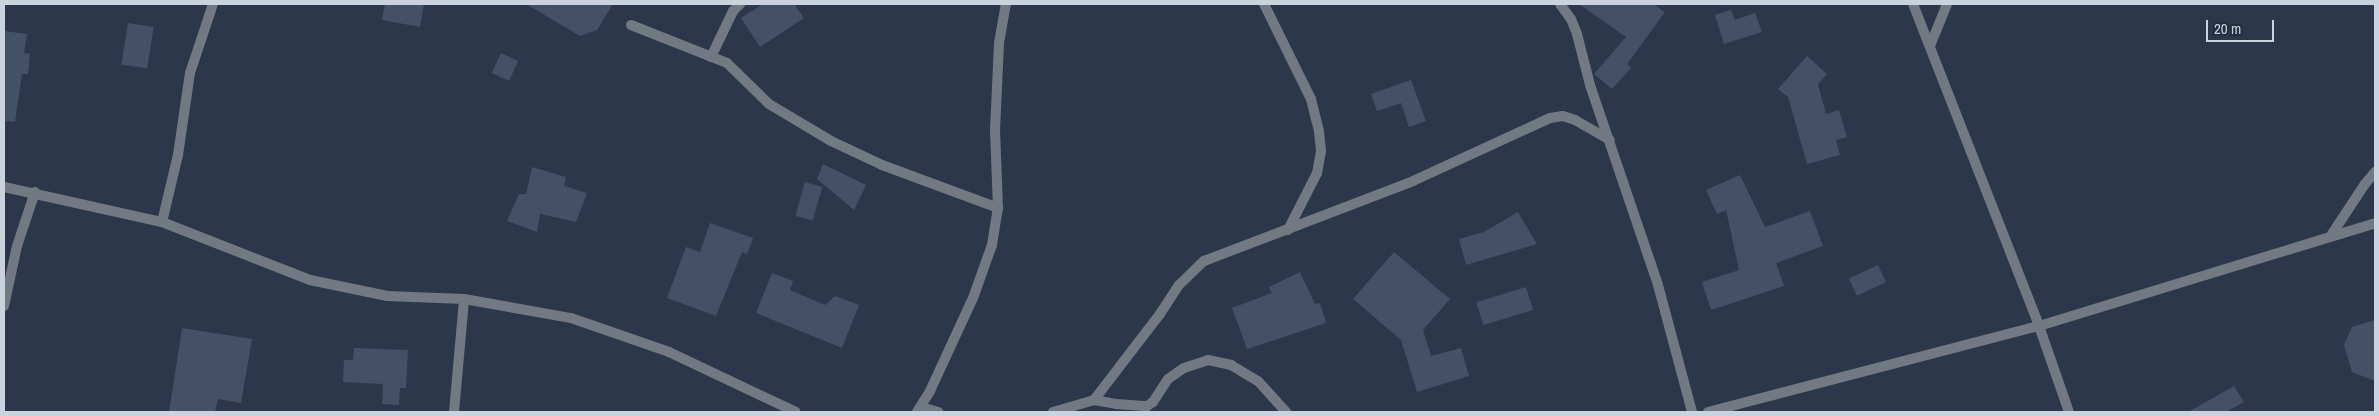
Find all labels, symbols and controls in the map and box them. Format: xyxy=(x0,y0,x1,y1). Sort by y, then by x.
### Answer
scale bar xyxy=(2209,10,2276,42)
text: 20 m xyxy=(2214,18,2241,39)

